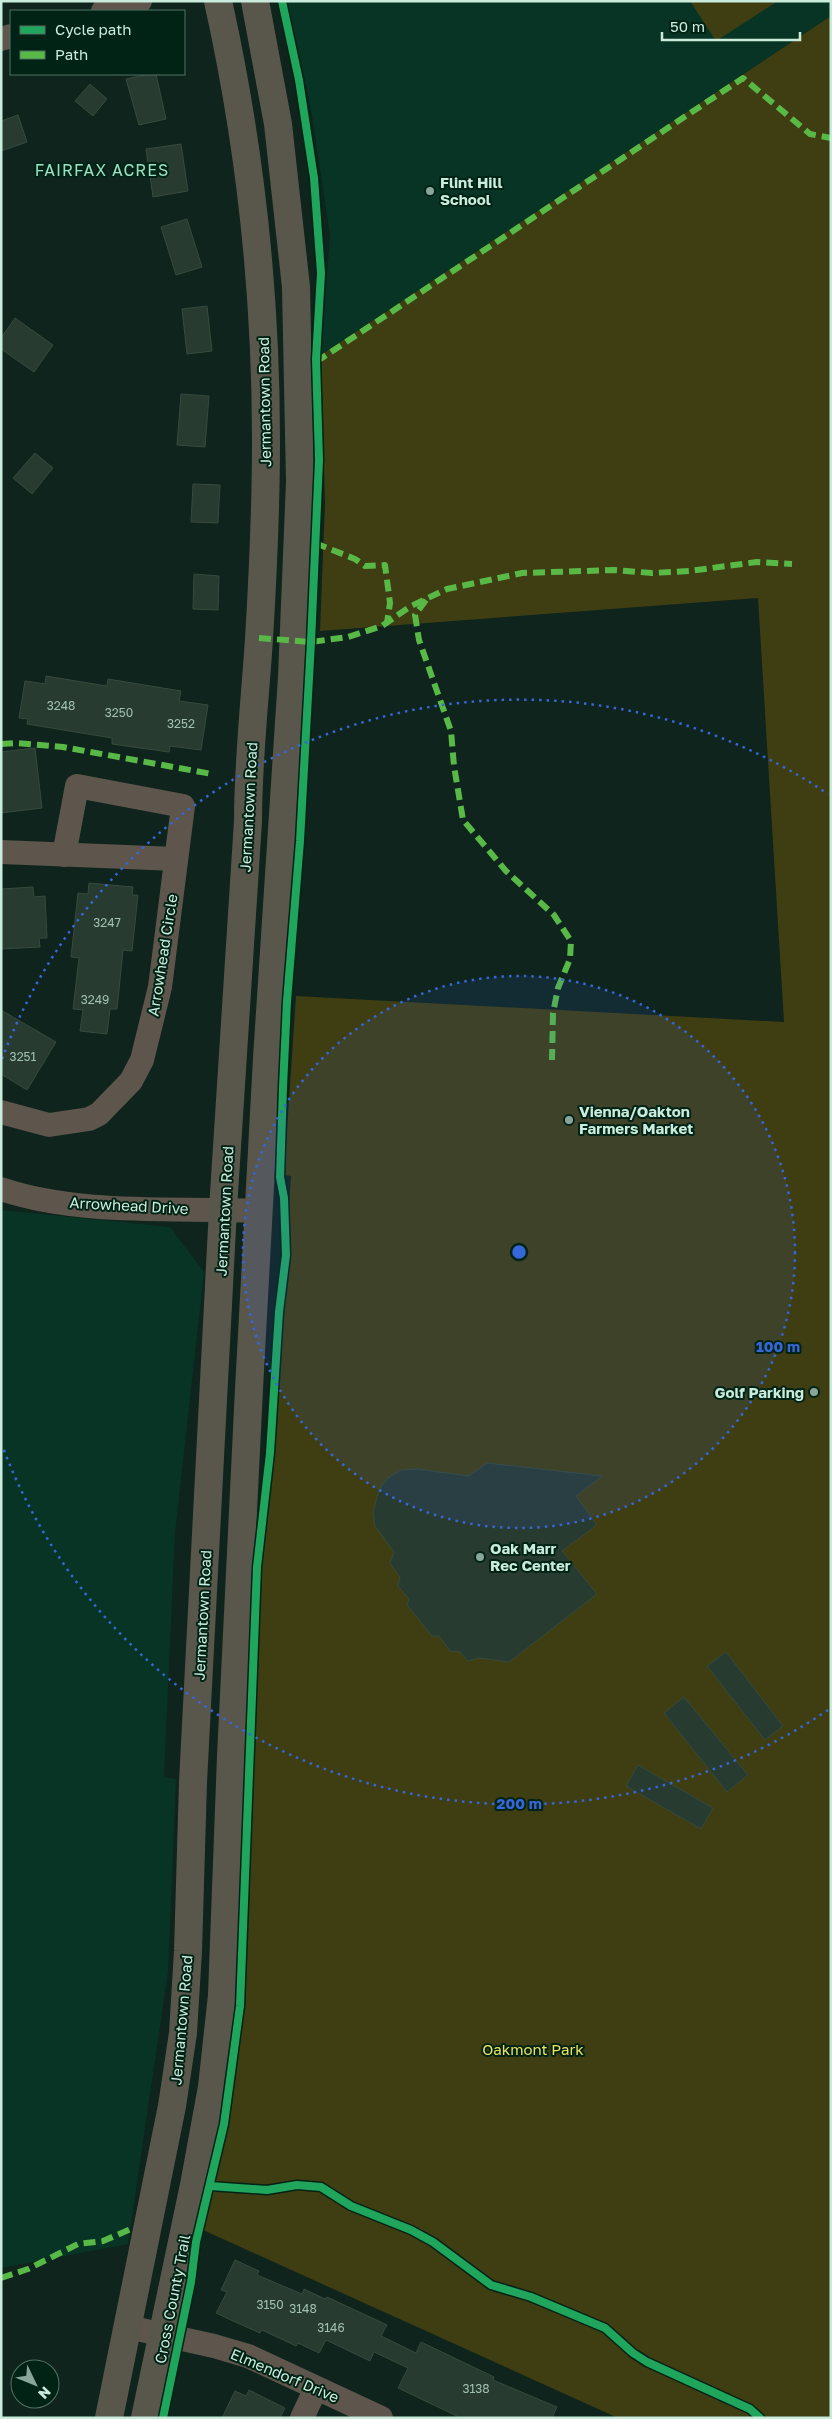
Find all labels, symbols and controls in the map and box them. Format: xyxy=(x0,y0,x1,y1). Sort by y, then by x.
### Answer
legend xyxy=(10,10,185,75)
scale bar xyxy=(662,10,800,42)
text: 50 m xyxy=(670,17,705,35)
text: Cycle path xyxy=(55,20,131,38)
text: Path xyxy=(55,45,88,63)
district label: FAIRFAX ACRES xyxy=(35,160,169,180)
place label: Flint Hill School xyxy=(440,173,502,208)
marker: Flint Hill School xyxy=(424,185,436,197)
street label: Jermantown Road xyxy=(254,337,274,467)
house number: 3248 xyxy=(47,698,75,713)
house number: 3250 xyxy=(105,705,133,720)
house number: 3252 xyxy=(167,716,195,731)
street label: Jermantown Road xyxy=(236,741,260,873)
street label: Arrowhead Circle xyxy=(143,892,181,1017)
house number: 3247 xyxy=(93,915,121,930)
house number: 3249 xyxy=(81,992,109,1007)
house number: 3251 xyxy=(10,1049,37,1064)
place label: Vienna/Oakton Farmers Market xyxy=(579,1102,693,1137)
marker: Vienna/Oakton Farmers Market xyxy=(563,1114,575,1126)
street label: Jermantown Road xyxy=(212,1145,236,1277)
street label: Arrowhead Drive xyxy=(69,1193,189,1217)
centre of rings xyxy=(510,1243,528,1261)
text: 100 m xyxy=(756,1337,800,1355)
place label: Golf Parking xyxy=(714,1383,804,1401)
marker: Golf Parking xyxy=(808,1386,820,1398)
place label: Oak Marr Rec Center xyxy=(490,1539,571,1574)
street label: Jermantown Road xyxy=(190,1549,214,1681)
marker: Oak Marr Rec Center xyxy=(474,1551,486,1563)
text: 200 m xyxy=(496,1794,542,1812)
street label: Jermantown Road xyxy=(166,1954,196,2086)
park label: Oakmont Park xyxy=(482,2040,584,2058)
street label: Cross County Trail xyxy=(151,2233,193,2365)
house number: 3150 xyxy=(256,2297,284,2312)
house number: 3148 xyxy=(289,2301,317,2316)
house number: 3146 xyxy=(317,2320,345,2335)
street label: Elmendorf Drive xyxy=(228,2344,342,2406)
north arrow xyxy=(10,2359,60,2409)
house number: 3138 xyxy=(462,2381,490,2396)
text: N xyxy=(35,2384,55,2403)

